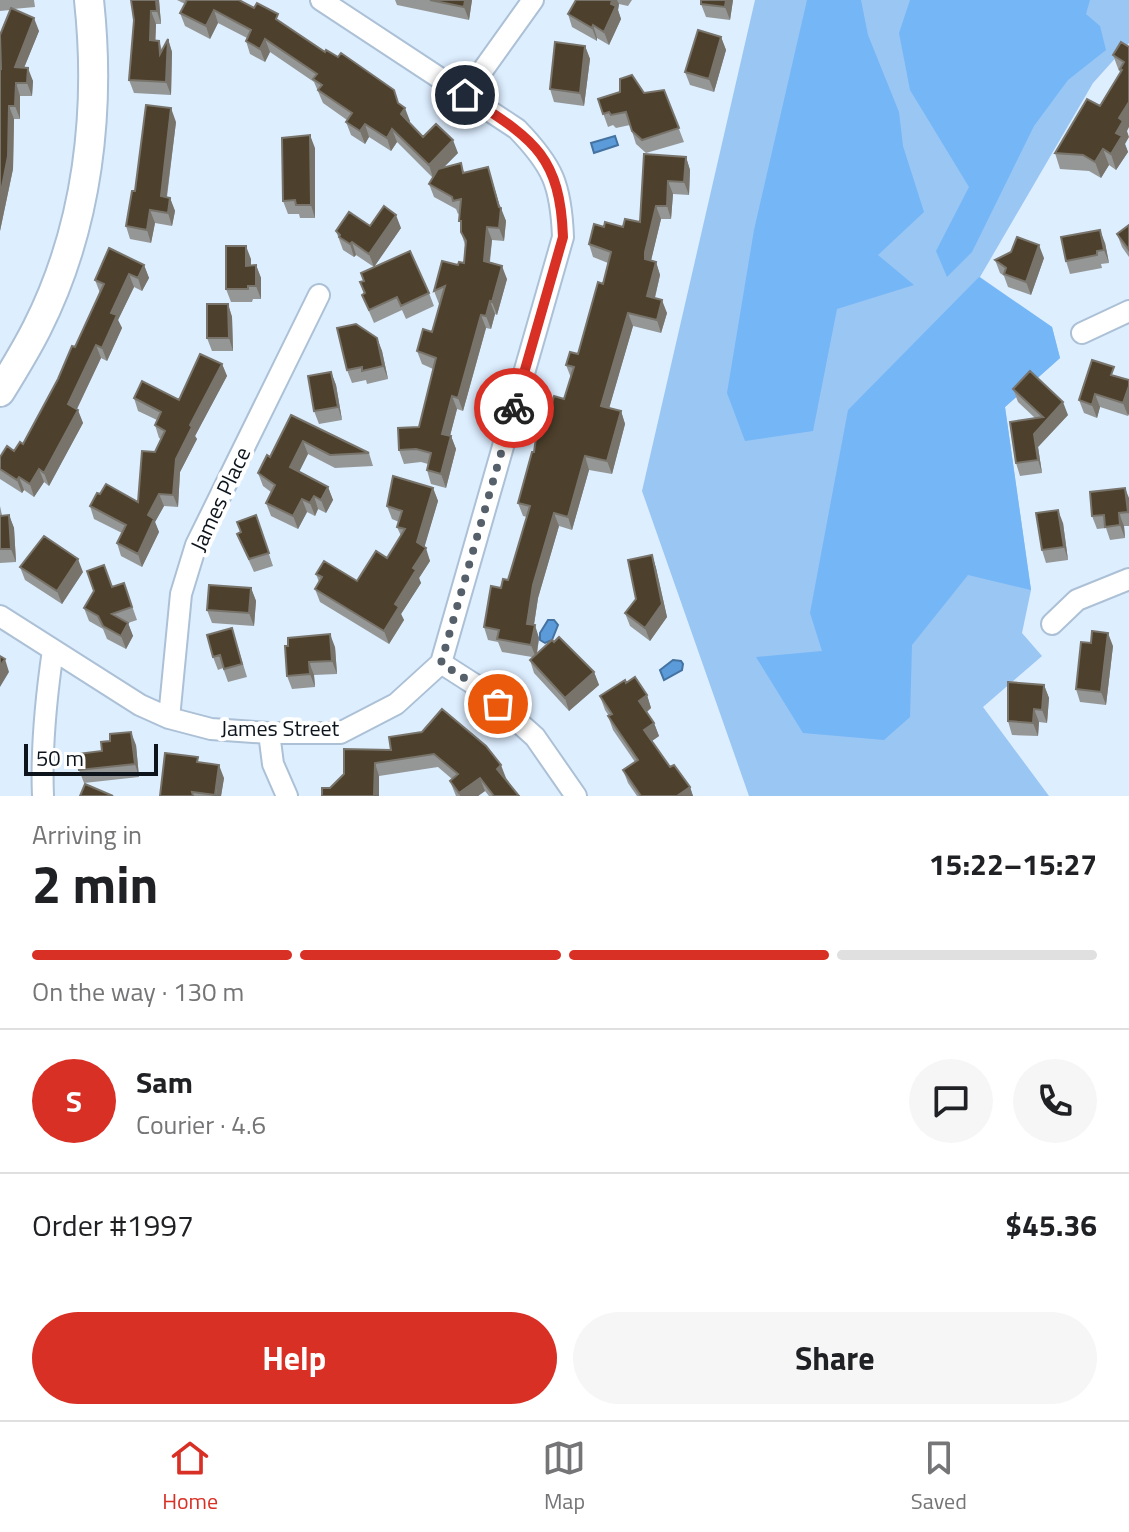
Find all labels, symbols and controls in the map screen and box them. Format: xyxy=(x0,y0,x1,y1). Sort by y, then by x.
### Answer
pin xyxy=(431,61,499,129)
icon: home xyxy=(443,73,487,117)
courier xyxy=(474,368,554,448)
icon: bike xyxy=(492,386,536,430)
street label: James Place xyxy=(181,441,259,557)
pin xyxy=(464,670,532,738)
icon: bag xyxy=(476,682,520,726)
street label: James Street xyxy=(221,711,340,745)
scale bar xyxy=(24,740,158,776)
text: 50 m xyxy=(36,741,84,775)
text: Arriving in xyxy=(32,815,142,854)
text: 15:22–15:27 xyxy=(929,841,1097,887)
text: 2 min xyxy=(32,844,158,923)
text: On the way · 130 m xyxy=(32,972,244,1011)
text: Sam xyxy=(136,1059,193,1105)
button: chat xyxy=(909,1059,993,1143)
button: phone xyxy=(1013,1059,1097,1143)
text: S xyxy=(66,1078,82,1124)
text: Courier · 4.6 xyxy=(136,1105,266,1144)
text: Order #1997 xyxy=(32,1202,194,1248)
text: $45.36 xyxy=(1005,1202,1097,1248)
button: Help xyxy=(32,1312,557,1404)
button: Share xyxy=(573,1312,1097,1404)
tab: Home xyxy=(162,1436,218,1518)
tab: Map xyxy=(542,1436,586,1518)
tab: Saved xyxy=(911,1436,967,1518)

